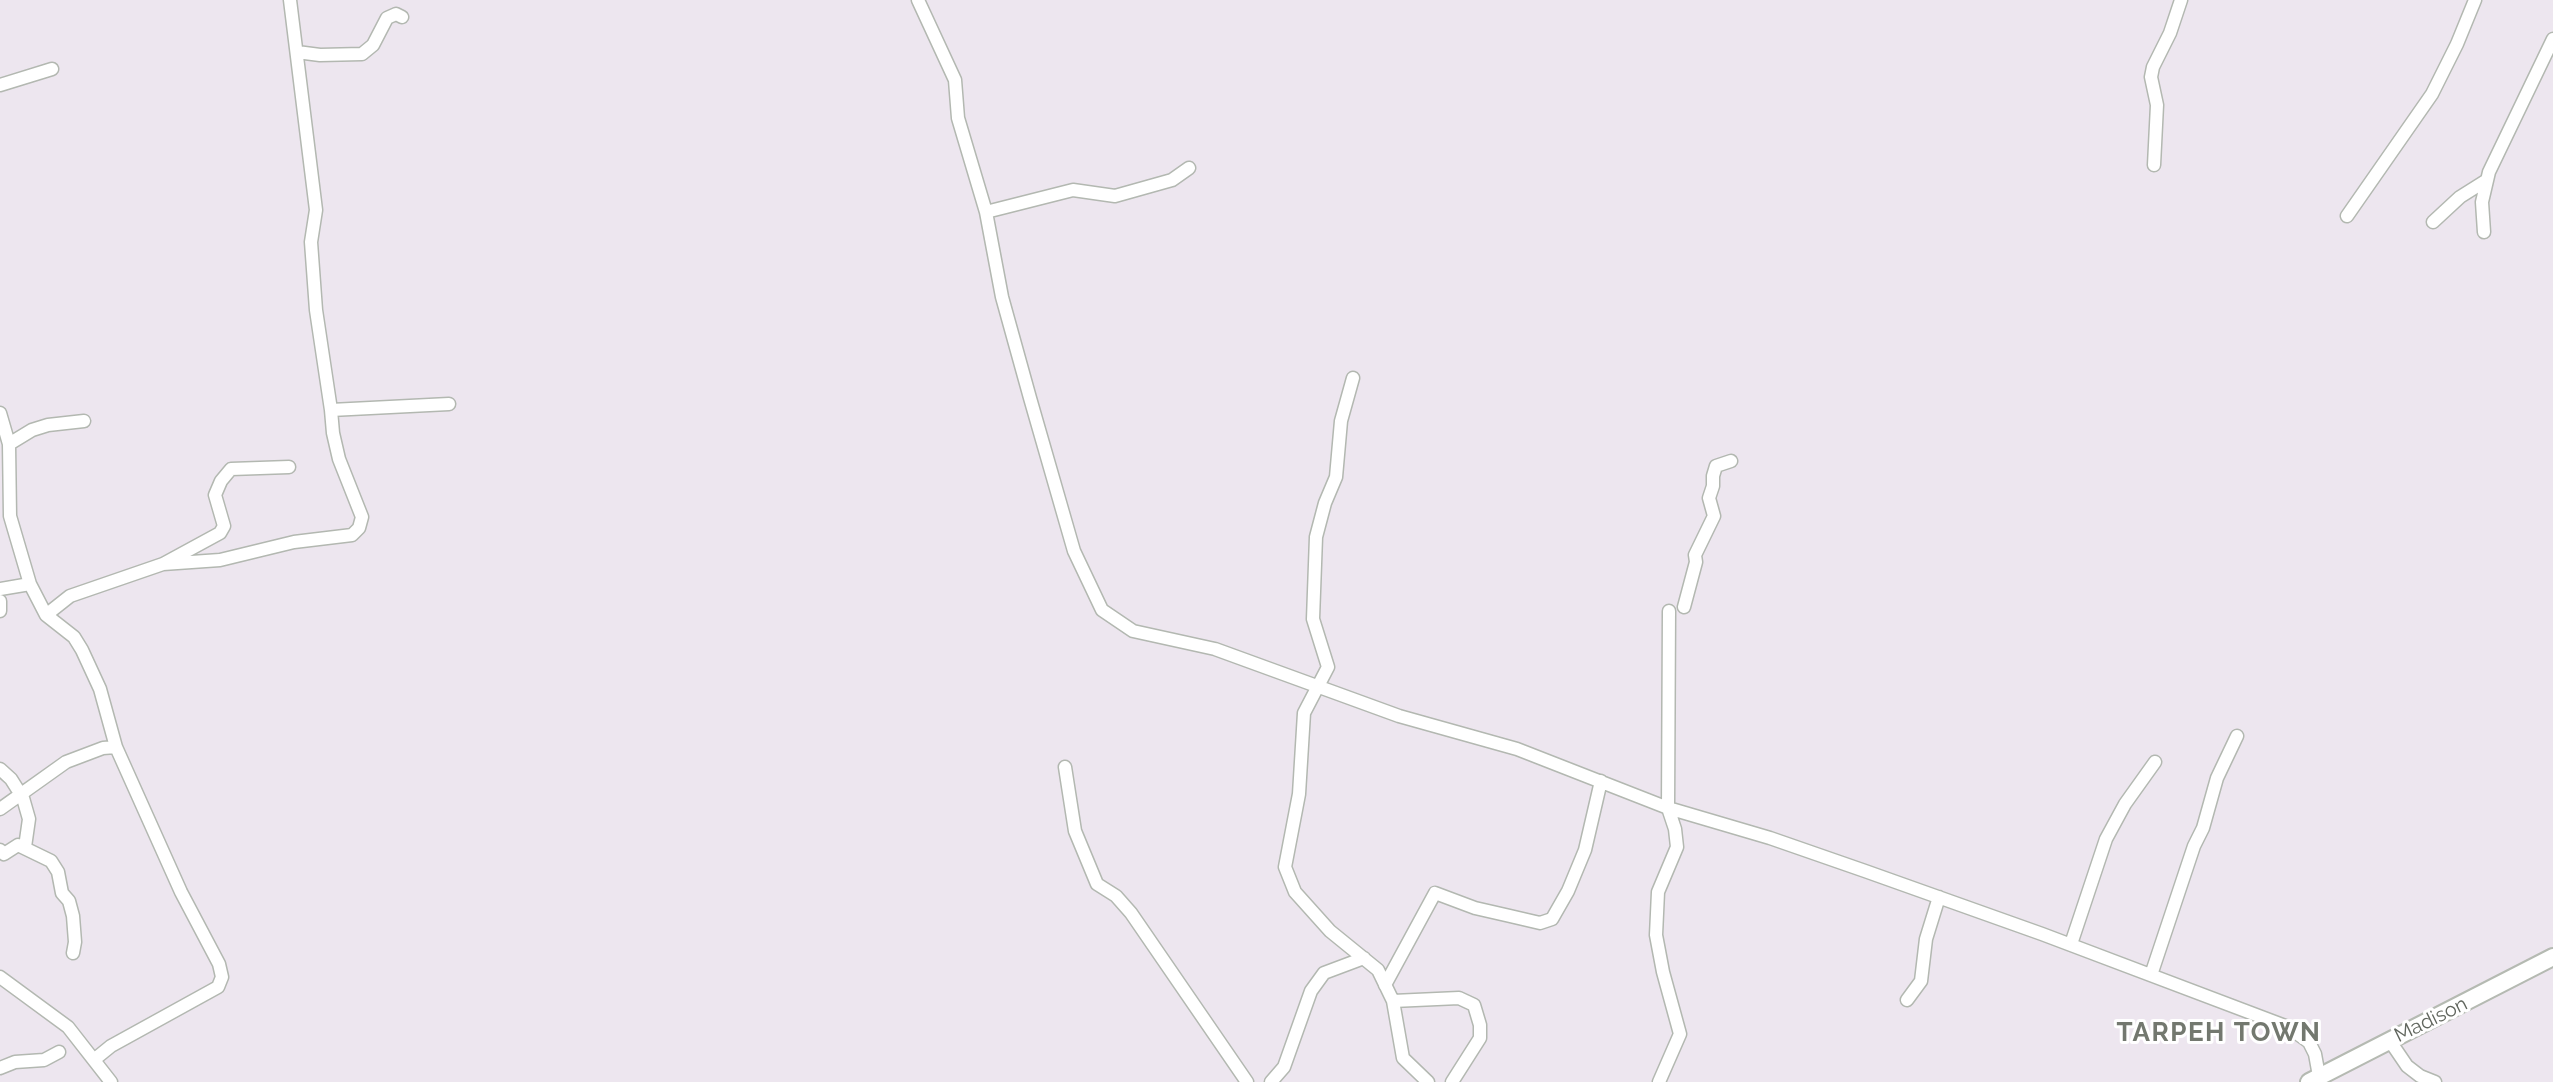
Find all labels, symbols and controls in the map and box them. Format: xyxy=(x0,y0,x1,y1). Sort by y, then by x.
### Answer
street label: Madison xyxy=(2391,992,2471,1048)
district label: TARPEH TOWN xyxy=(2117,1017,2321,1049)

